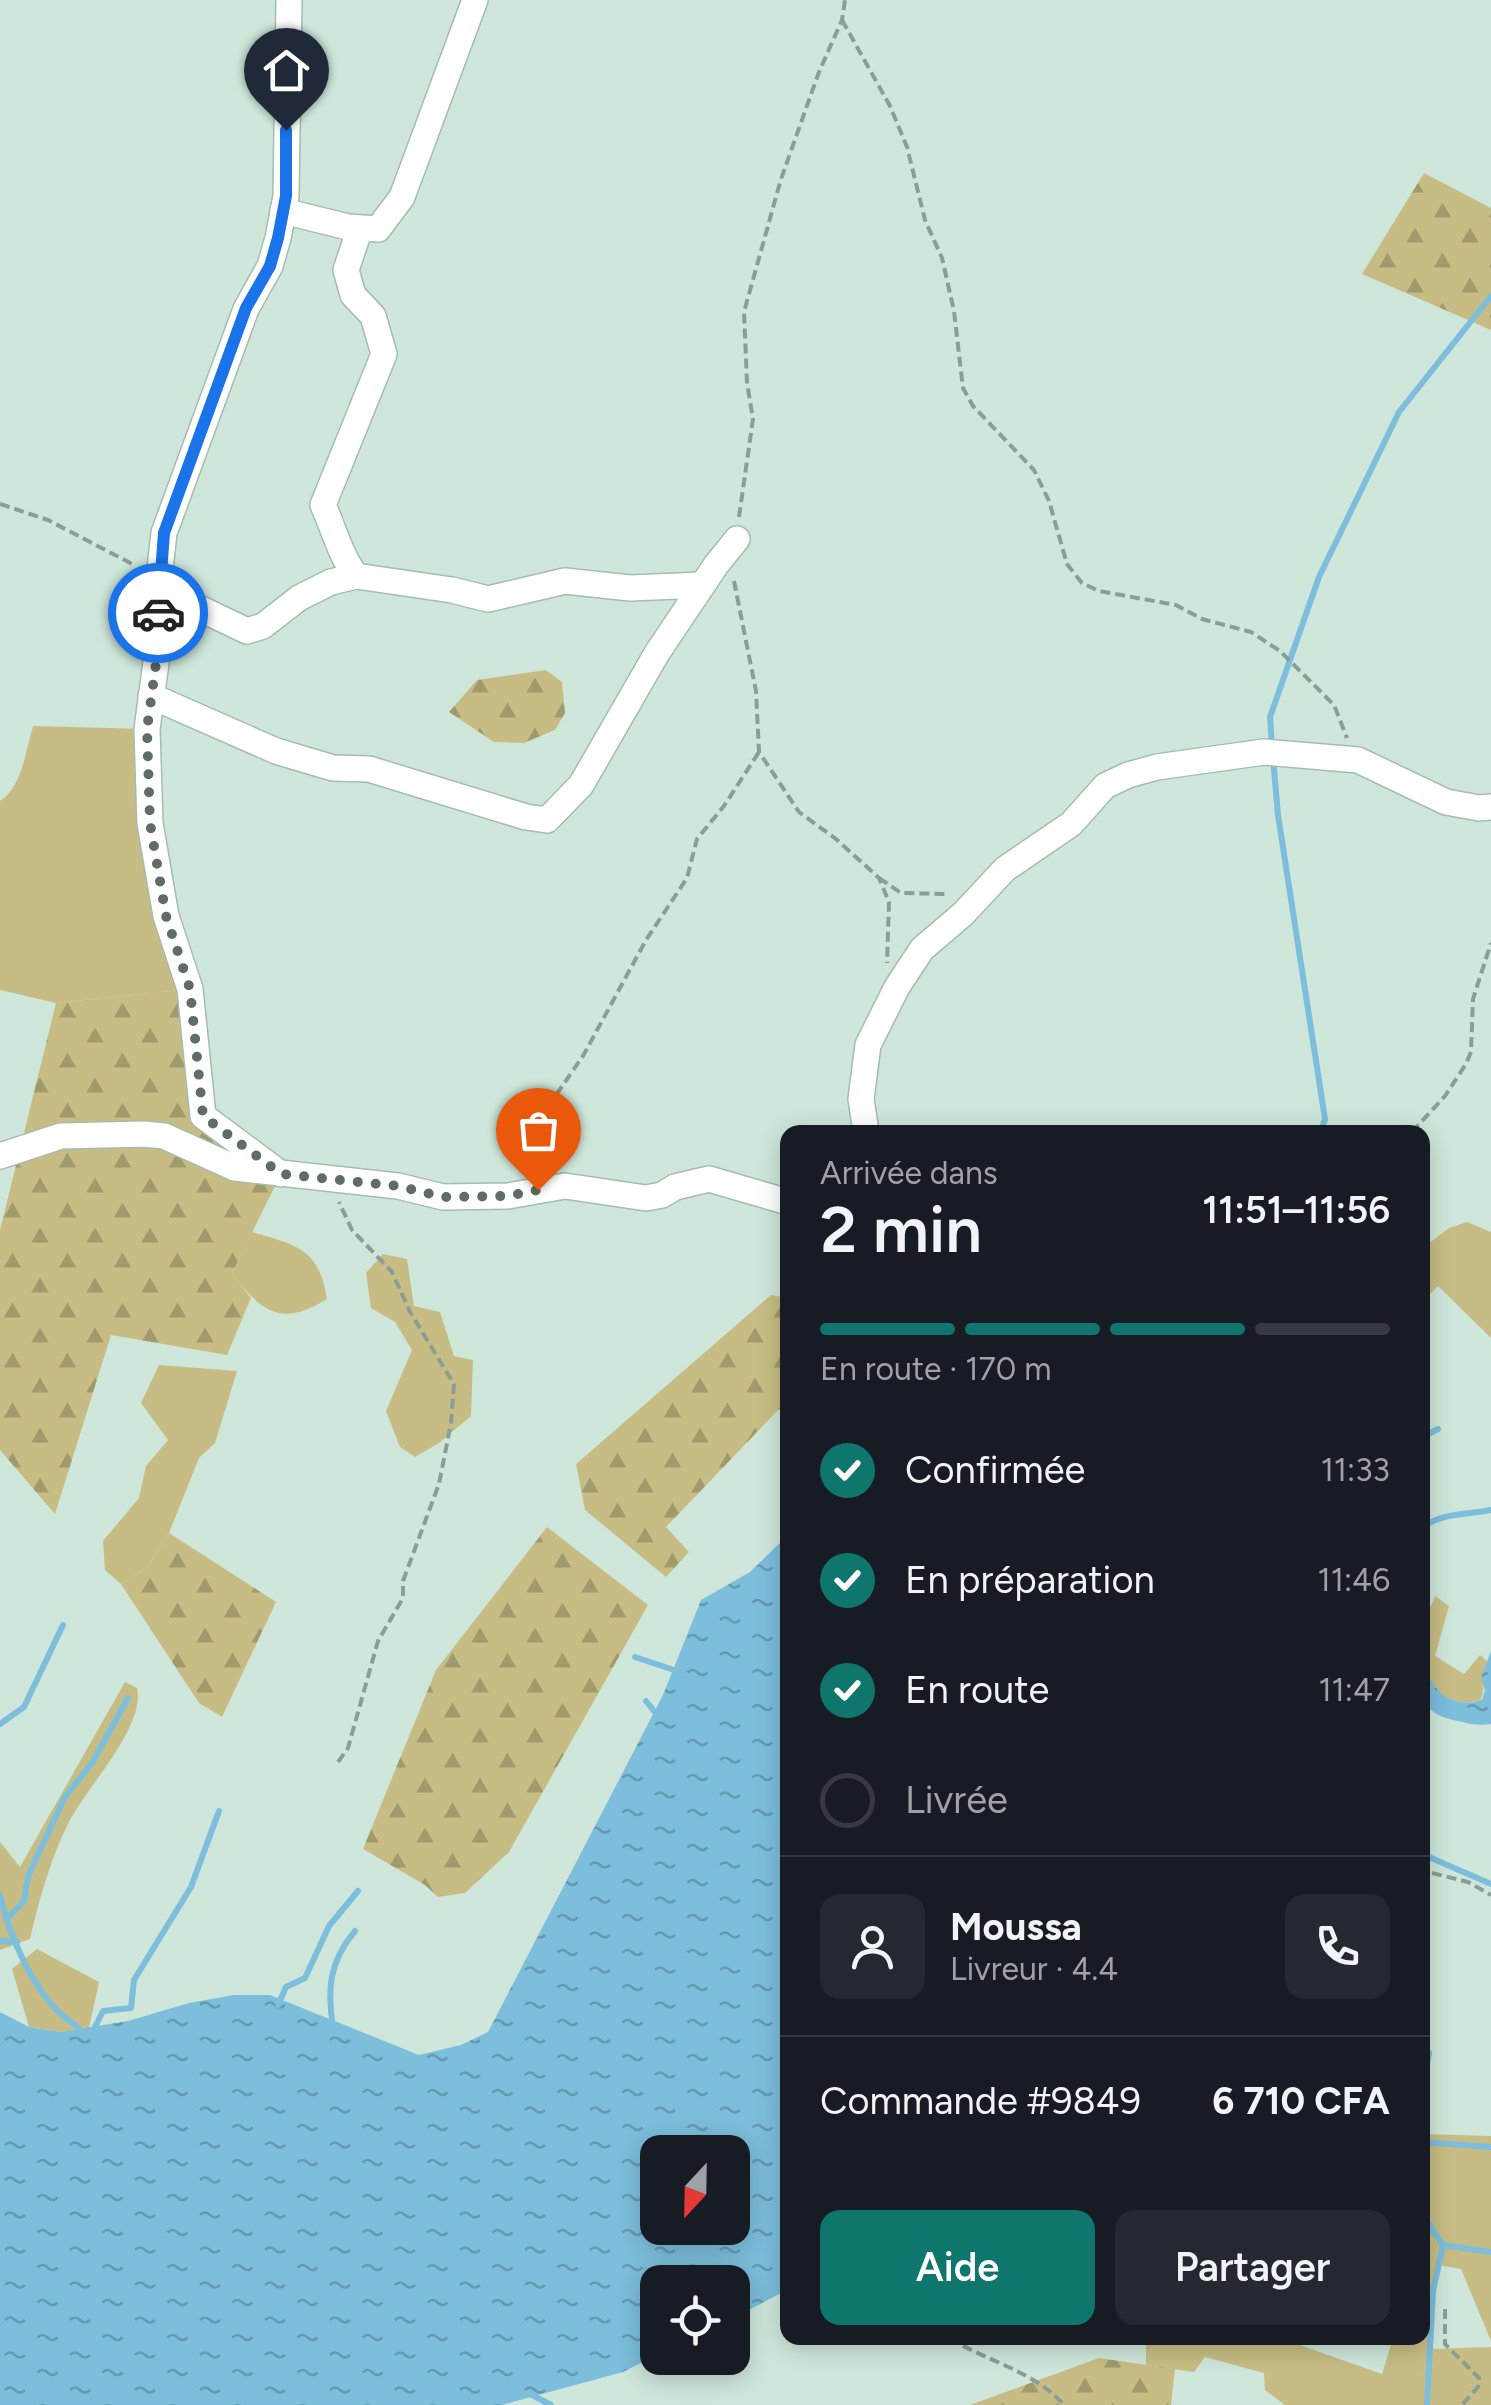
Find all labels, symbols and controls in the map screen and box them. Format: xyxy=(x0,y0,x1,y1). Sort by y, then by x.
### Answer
pin xyxy=(244,28,329,131)
icon: home xyxy=(259,43,314,98)
courier xyxy=(108,563,208,663)
icon: car xyxy=(131,586,186,641)
pin xyxy=(496,1088,581,1191)
icon: bag xyxy=(511,1103,566,1158)
text: Arrivée dans xyxy=(820,1154,998,1192)
text: 11:51–11:56 xyxy=(1202,1187,1390,1233)
text: 2 min xyxy=(820,1190,982,1268)
text: En route · 170 m xyxy=(820,1350,1051,1388)
icon: check xyxy=(820,1443,875,1498)
text: Confirmée xyxy=(905,1447,1085,1493)
text: 11:33 xyxy=(1321,1451,1390,1489)
icon: check xyxy=(820,1553,875,1608)
text: En préparation xyxy=(905,1557,1155,1603)
text: 11:46 xyxy=(1317,1561,1390,1599)
icon: check xyxy=(820,1663,875,1718)
text: En route xyxy=(905,1667,1049,1713)
text: 11:47 xyxy=(1318,1671,1390,1709)
text: Livrée xyxy=(905,1777,1008,1823)
button: person xyxy=(820,1894,925,1999)
button: phone xyxy=(1285,1894,1390,1999)
text: Moussa xyxy=(950,1904,1082,1950)
text: Livreur · 4.4 xyxy=(950,1950,1118,1988)
text: Commande #9849 xyxy=(820,2078,1141,2124)
text: 6 710 CFA xyxy=(1212,2078,1390,2124)
north arrow xyxy=(640,2135,750,2245)
map controls xyxy=(640,2135,750,2375)
button: Aide xyxy=(820,2210,1095,2325)
button: Partager xyxy=(1115,2210,1390,2325)
button: locate xyxy=(640,2265,750,2375)

